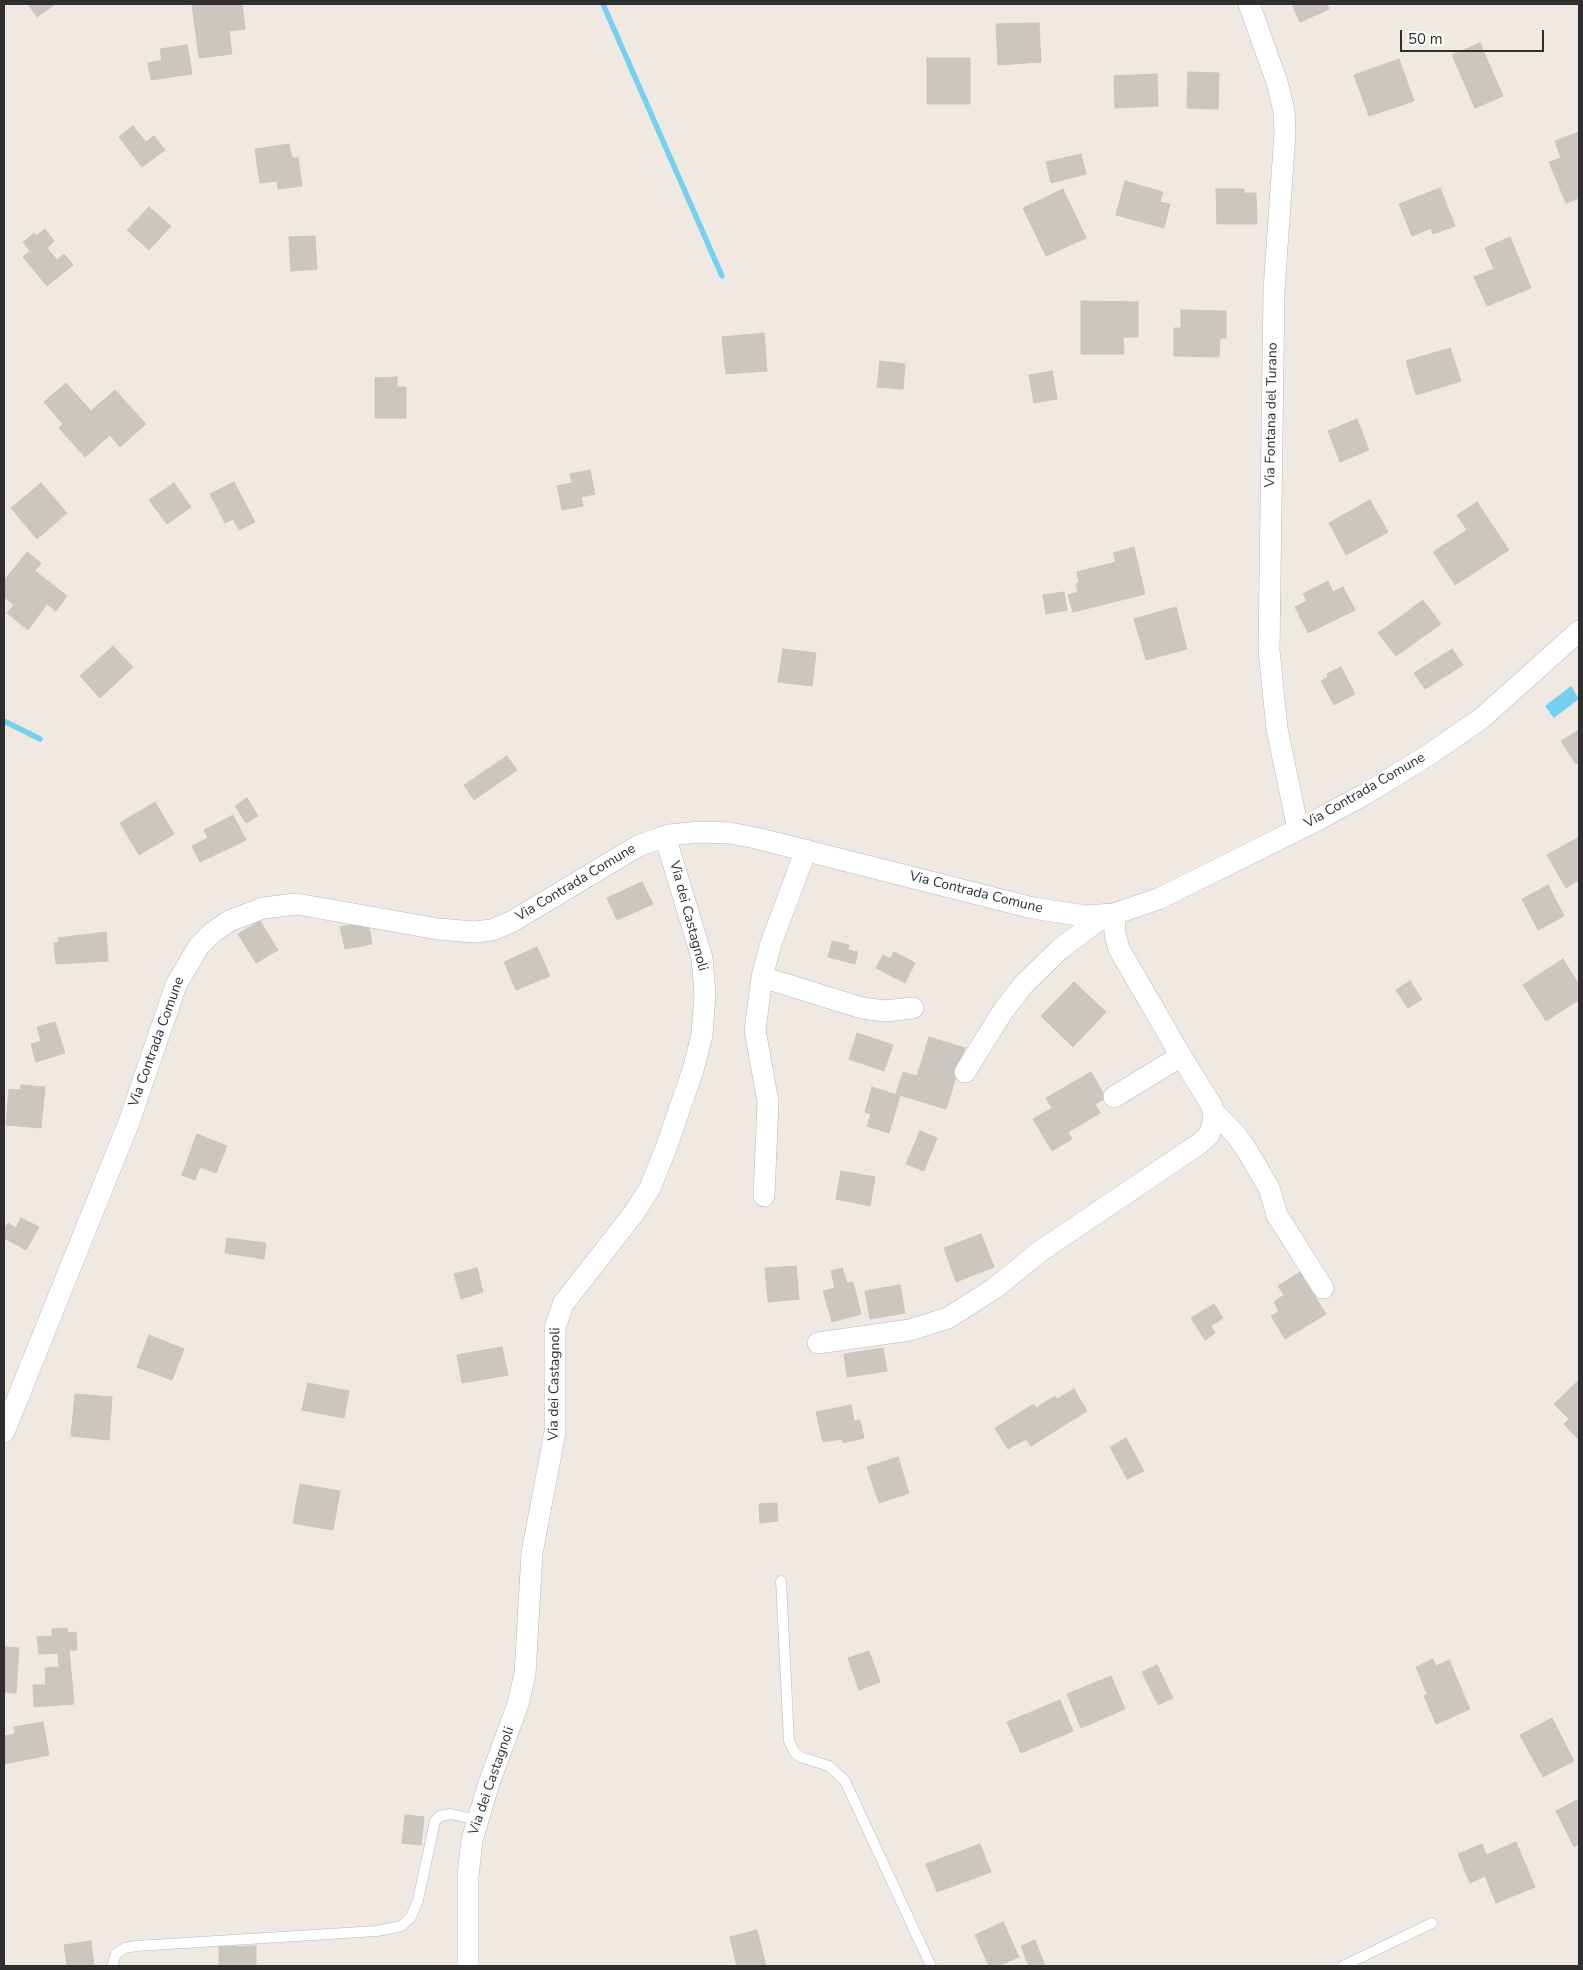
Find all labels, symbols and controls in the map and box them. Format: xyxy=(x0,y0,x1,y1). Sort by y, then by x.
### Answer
scale bar xyxy=(1403,20,1547,52)
text: 50 m xyxy=(1408,29,1443,49)
street label: Via Fontana del Turano xyxy=(1262,342,1282,488)
street label: Via Contrada Comune xyxy=(1301,749,1429,833)
street label: Via Contrada Comune xyxy=(513,841,639,925)
street label: Via dei Castagnoli xyxy=(665,859,711,973)
street label: Via Contrada Comune xyxy=(908,868,1044,918)
street label: Via Contrada Comune xyxy=(126,975,188,1109)
street label: Via dei Castagnoli xyxy=(546,1327,564,1441)
street label: Via dei Castagnoli xyxy=(466,1725,518,1837)

